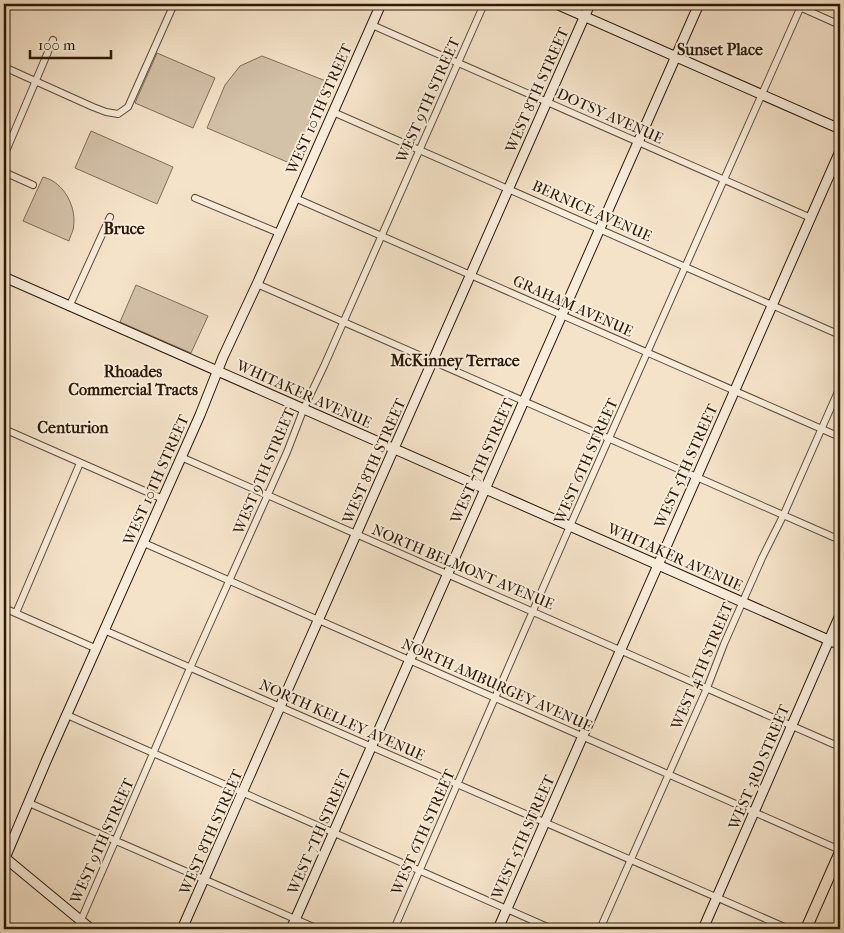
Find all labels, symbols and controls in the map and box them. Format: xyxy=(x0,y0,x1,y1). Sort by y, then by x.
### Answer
street label: WEST 8TH STREET xyxy=(501,24,573,156)
scale bar xyxy=(30,28,111,60)
street label: WEST 9TH STREET xyxy=(392,34,464,166)
text: 100 m xyxy=(38,36,76,54)
street label: WEST 10TH STREET xyxy=(282,40,356,178)
district label: Sunset Place xyxy=(677,40,763,59)
street label: DOTSY AVENUE xyxy=(554,84,666,148)
street label: BERNICE AVENUE xyxy=(529,177,655,245)
district label: Bruce xyxy=(103,219,145,238)
street label: GRAHAM AVENUE xyxy=(510,271,636,341)
district label: McKinney Terrace xyxy=(389,351,520,371)
street label: WHITAKER AVENUE xyxy=(233,356,374,432)
district label: Rhoades Commercial Tracts xyxy=(68,362,198,399)
street label: WEST 8TH STREET xyxy=(338,395,410,527)
street label: WEST 7TH STREET xyxy=(446,395,518,527)
street label: WEST 6TH STREET xyxy=(550,395,622,527)
street label: WEST 5TH STREET xyxy=(650,400,722,532)
street label: WEST 9TH STREET xyxy=(229,404,299,538)
street label: WEST 10TH STREET xyxy=(119,411,193,549)
district label: Centurion xyxy=(37,418,109,437)
street label: WHITAKER AVENUE xyxy=(604,519,745,595)
street label: NORTH BELMONT AVENUE xyxy=(369,520,557,614)
street label: WEST 4TH STREET xyxy=(667,599,737,733)
street label: NORTH AMBURGEY AVENUE xyxy=(399,635,595,735)
street label: NORTH KELLEY AVENUE xyxy=(257,675,427,765)
street label: WEST 3RD STREET xyxy=(724,701,794,833)
street label: WEST 8TH STREET xyxy=(175,766,247,898)
street label: WEST 7TH STREET xyxy=(283,766,355,898)
street label: WEST 6TH STREET xyxy=(387,766,459,898)
street label: WEST 5TH STREET xyxy=(487,771,559,903)
street label: WEST 9TH STREET xyxy=(66,775,138,907)

